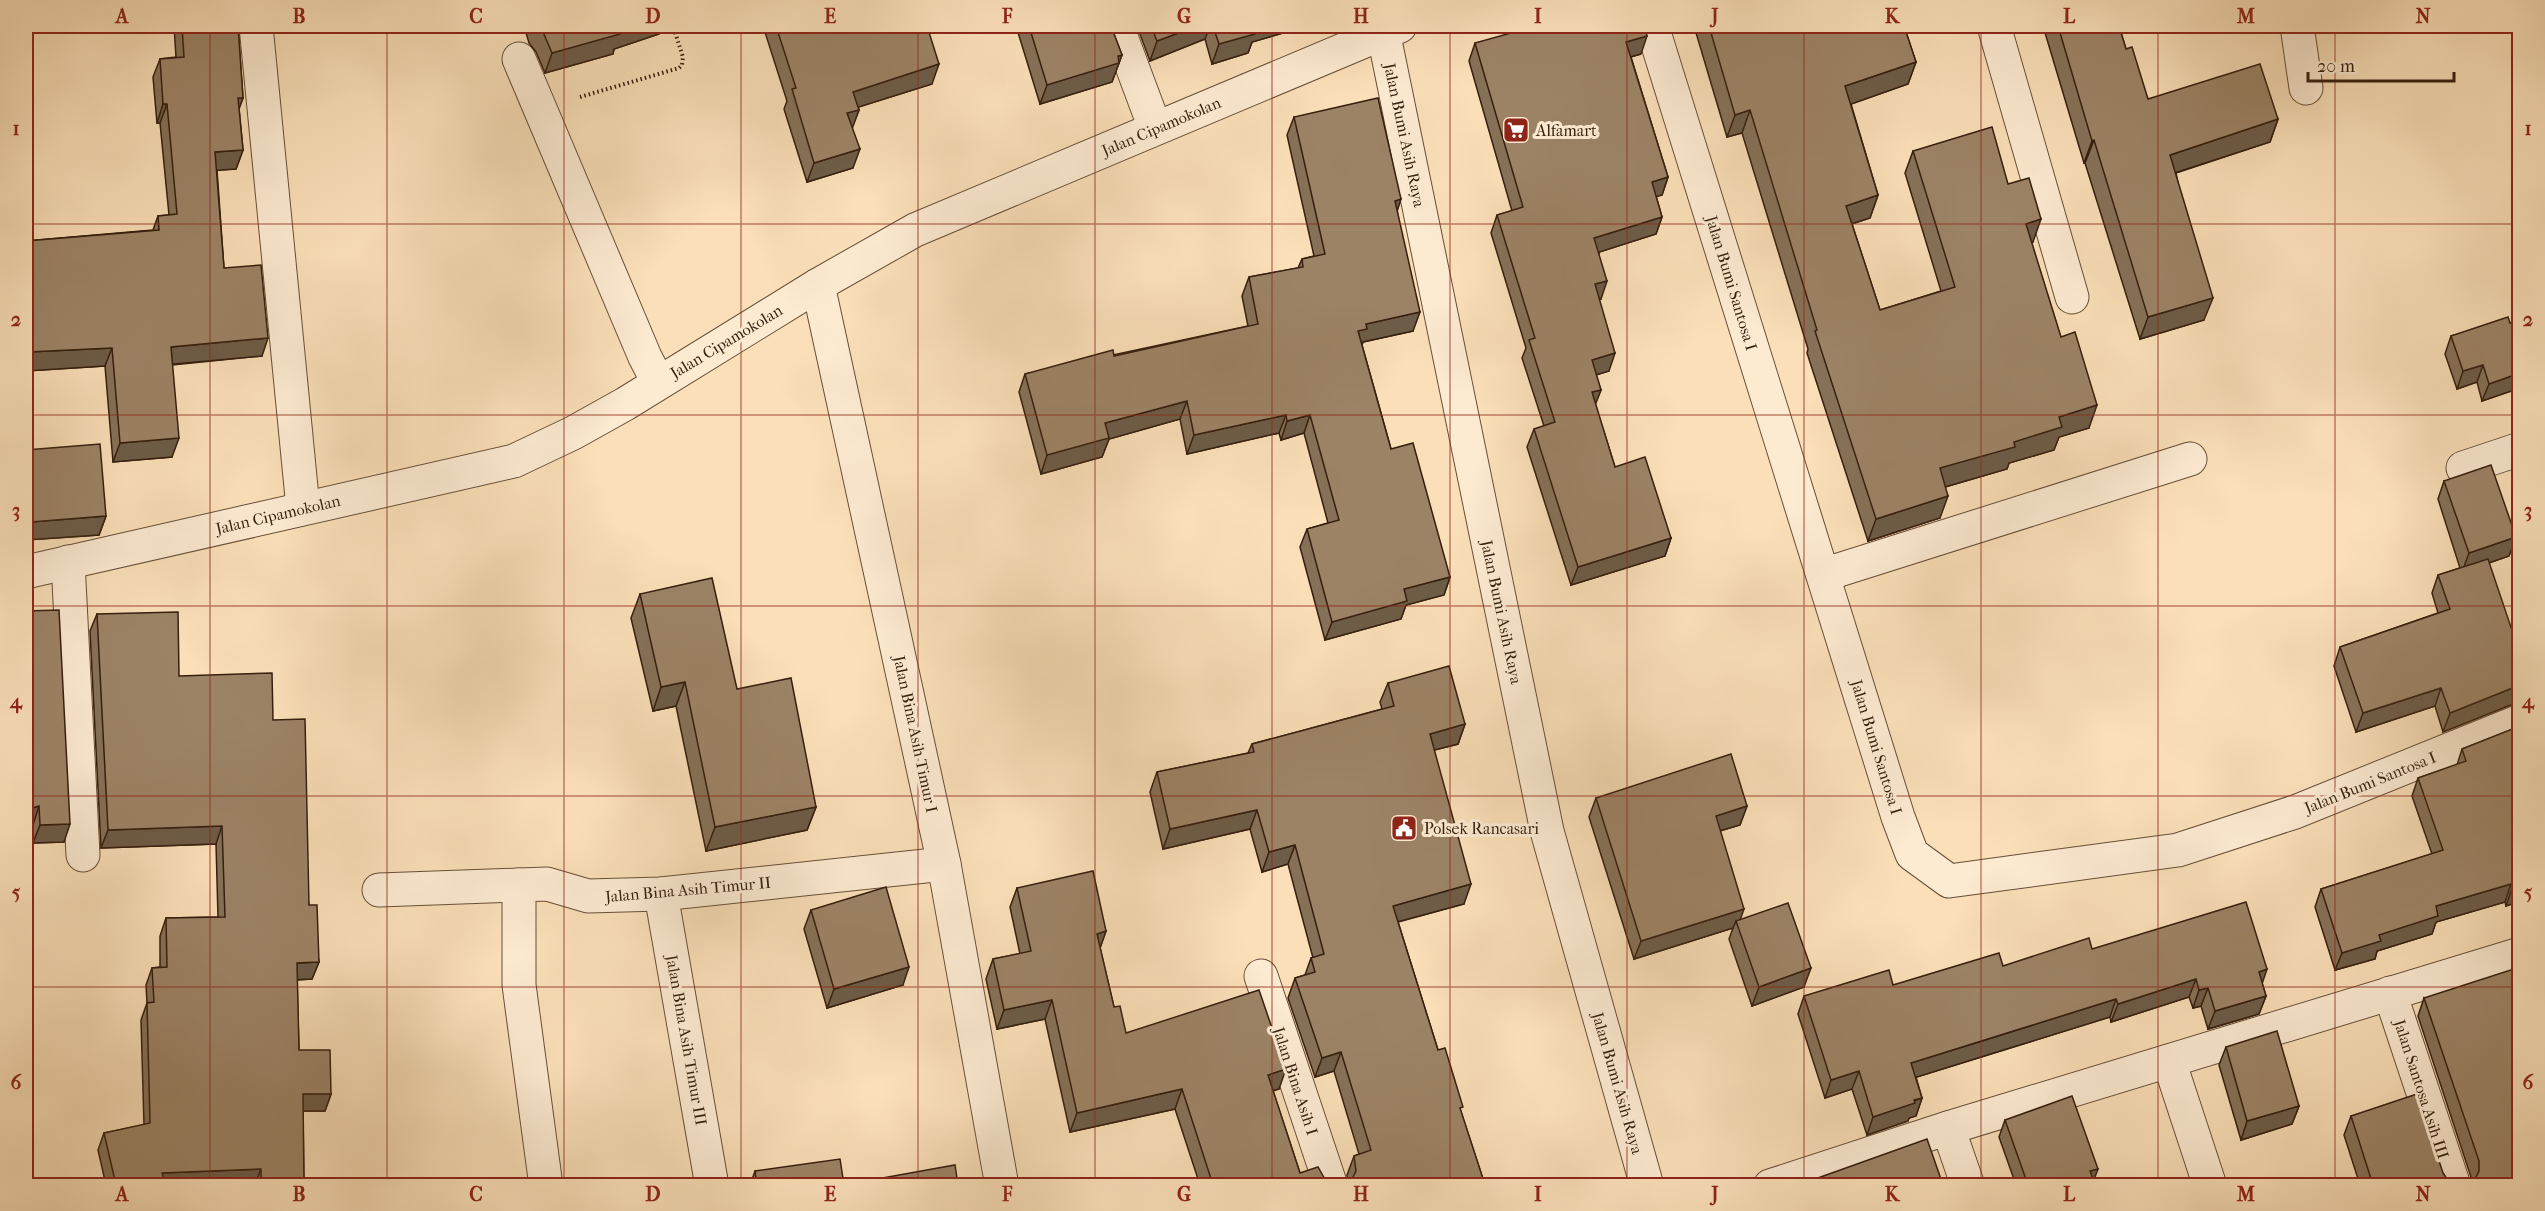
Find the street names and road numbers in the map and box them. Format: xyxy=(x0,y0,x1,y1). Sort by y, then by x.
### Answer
street label: Jalan Bumi Asih Raya xyxy=(1380,59,1429,209)
street label: Jalan Cipamokolan xyxy=(1097,93,1224,161)
street label: Jalan Bumi Santosa I xyxy=(1701,211,1761,353)
street label: Jalan Cipamokolan xyxy=(665,300,786,383)
street label: Jalan Cipamokolan xyxy=(212,491,343,539)
street label: Jalan Bumi Asih Raya xyxy=(1477,536,1526,686)
street label: Jalan Bina Asih Timur I xyxy=(889,652,941,814)
street label: Jalan Bumi Santosa I xyxy=(1846,675,1906,817)
street label: Jalan Bumi Santosa I xyxy=(2300,747,2439,818)
street label: Jalan Bina Asih Timur II xyxy=(602,873,772,906)
street label: Jalan Bina Asih Timur III xyxy=(662,951,711,1127)
street label: Jalan Bumi Asih Raya xyxy=(1588,1008,1647,1157)
street label: Jalan Santosa Asih III xyxy=(2389,1015,2453,1161)
street label: Jalan Bina Asih I xyxy=(1268,1023,1322,1138)

